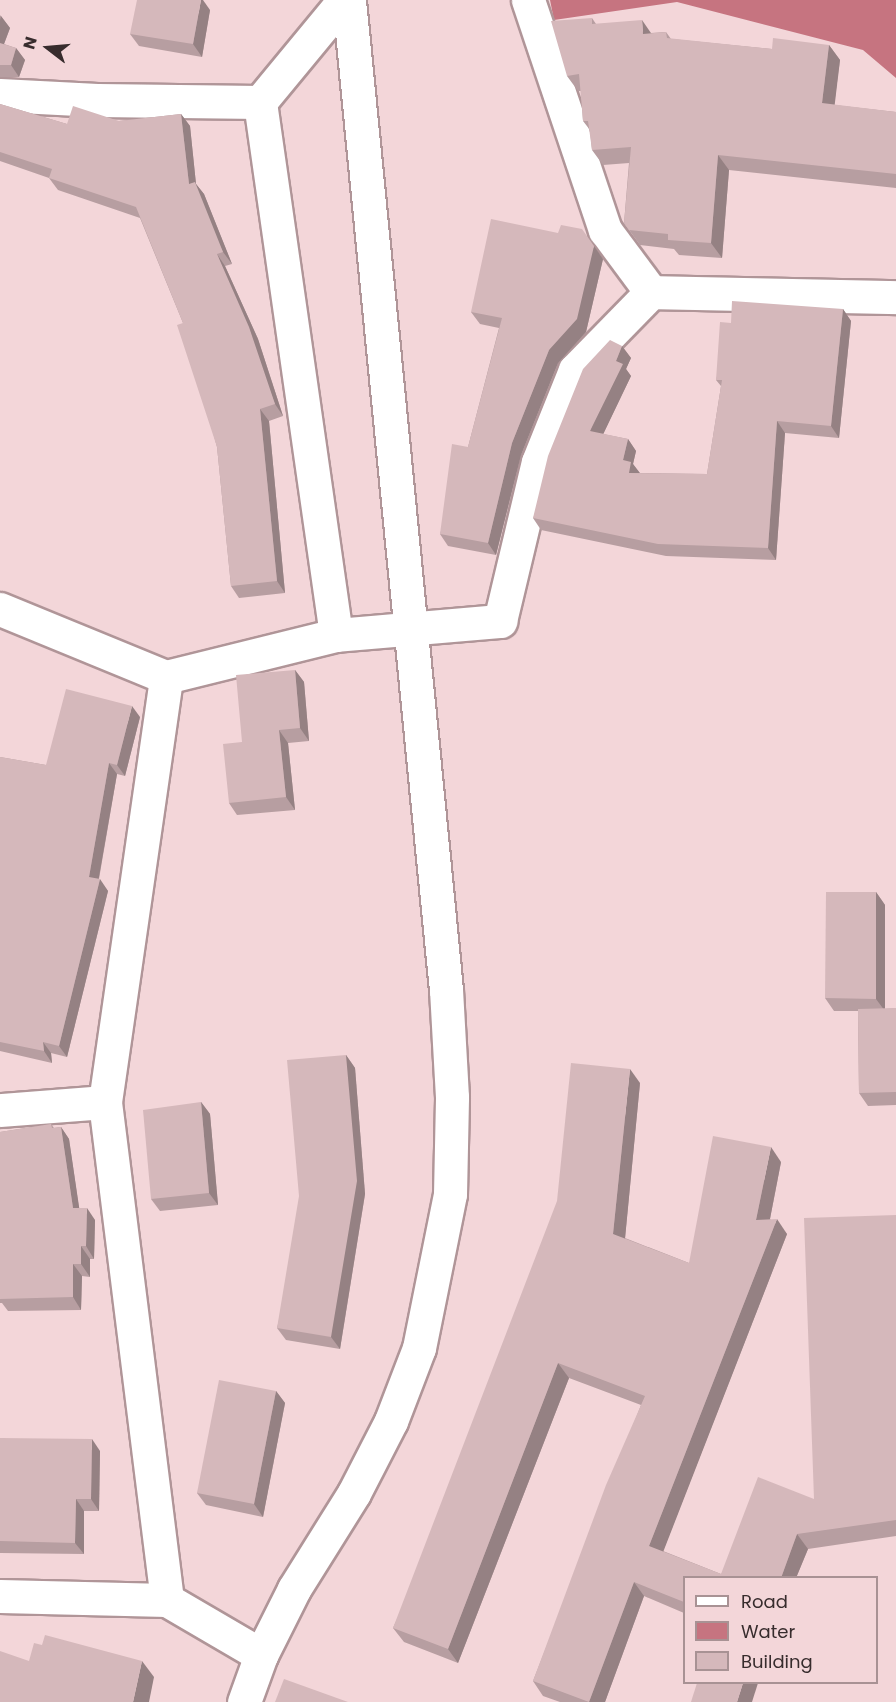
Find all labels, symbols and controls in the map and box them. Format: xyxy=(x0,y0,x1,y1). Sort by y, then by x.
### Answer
north arrow xyxy=(18,18,78,78)
text: N xyxy=(17,34,43,52)
legend xyxy=(683,1576,878,1684)
text: Road xyxy=(741,1589,788,1614)
text: Water xyxy=(741,1619,795,1644)
text: Building xyxy=(741,1649,813,1674)

